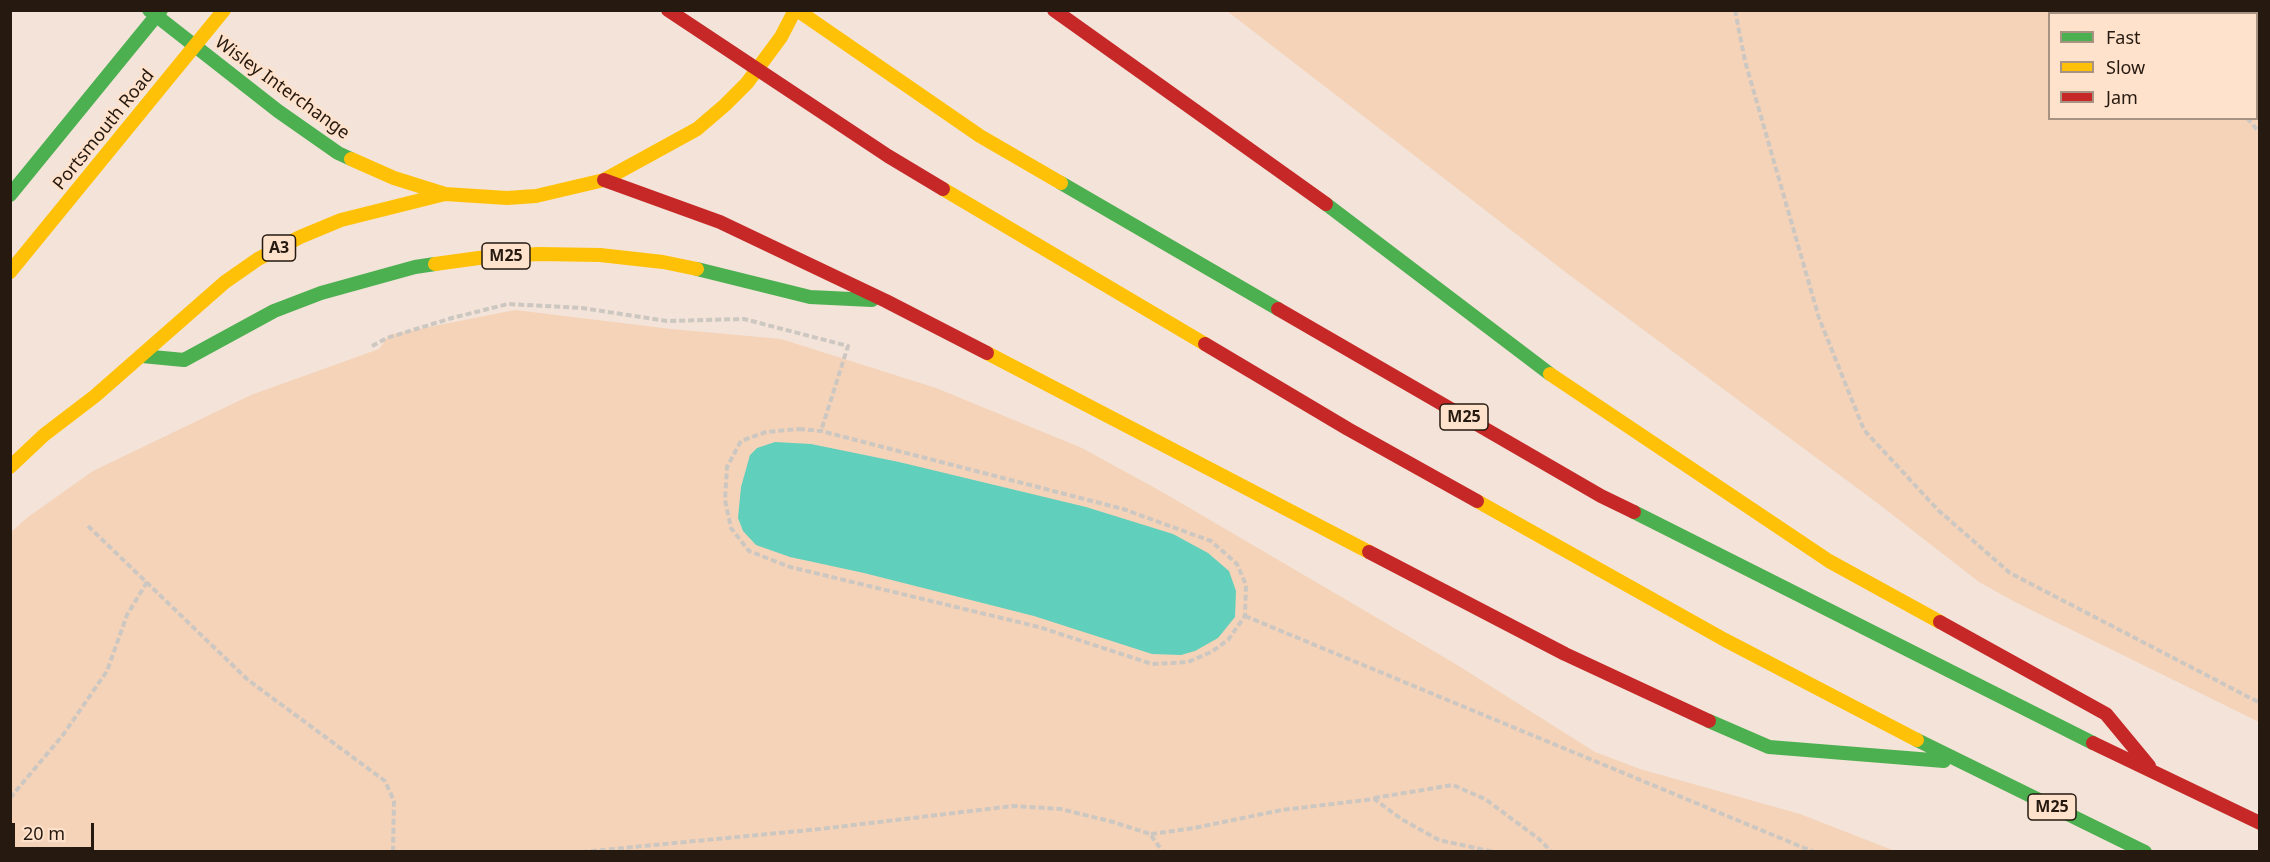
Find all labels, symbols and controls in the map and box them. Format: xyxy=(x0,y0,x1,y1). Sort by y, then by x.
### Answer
legend xyxy=(2048,12,2258,120)
text: Fast xyxy=(2106,25,2141,49)
street label: Wisley Interchange xyxy=(210,32,354,144)
text: Slow xyxy=(2106,55,2145,79)
street label: Portsmouth Road xyxy=(49,65,159,195)
text: Jam xyxy=(2106,85,2138,109)
road number: A3 xyxy=(262,235,296,261)
road number: M25 xyxy=(482,243,530,269)
road number: M25 xyxy=(1440,404,1488,430)
road number: M25 xyxy=(2028,794,2076,820)
scale bar xyxy=(15,811,98,849)
text: 20 m xyxy=(23,821,65,845)

